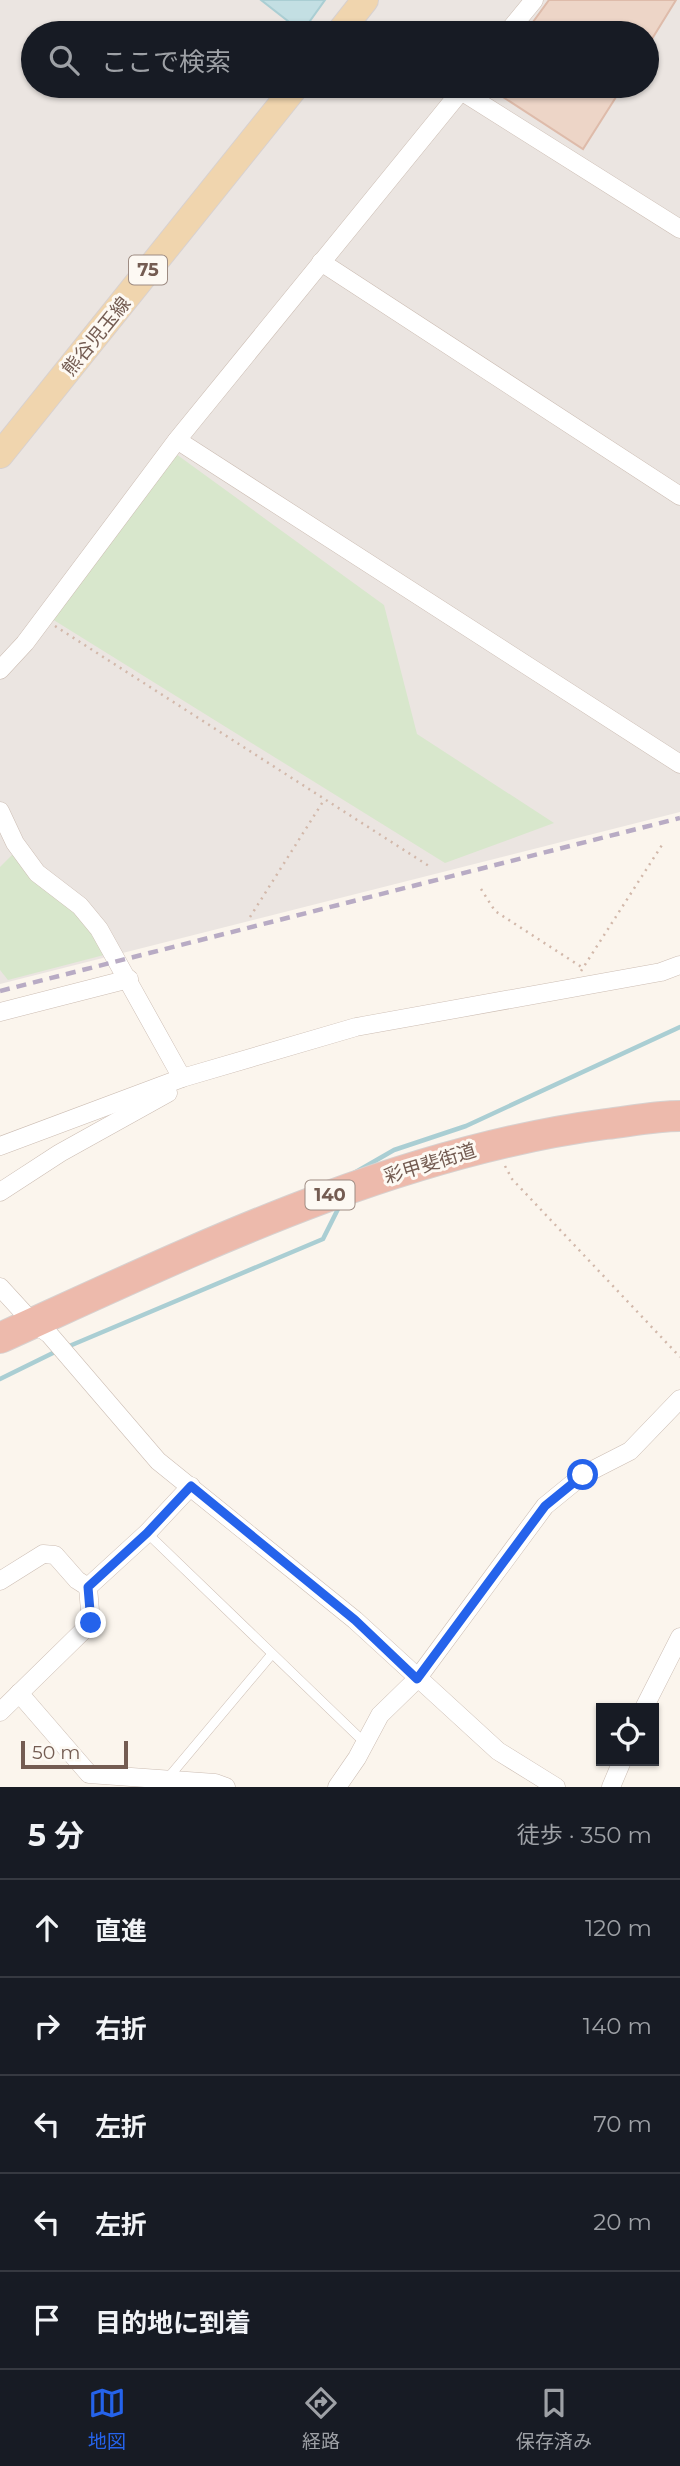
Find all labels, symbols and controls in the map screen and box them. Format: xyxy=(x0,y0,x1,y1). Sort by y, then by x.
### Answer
search box xyxy=(21,21,659,98)
icon: search xyxy=(45,41,83,79)
text: ここで検索 xyxy=(101,46,231,78)
road number: 75 xyxy=(129,256,167,284)
street label: 熊谷児玉線 xyxy=(58,292,135,380)
street label: 彩甲斐街道 xyxy=(381,1139,479,1188)
road number: 140 xyxy=(306,1180,354,1210)
route start xyxy=(567,1459,598,1490)
route end xyxy=(75,1607,106,1638)
map controls xyxy=(596,1703,659,1766)
button: locate xyxy=(596,1703,659,1766)
scale bar xyxy=(21,1738,128,1770)
text: 50 m xyxy=(32,1741,80,1764)
text: 5 分 xyxy=(28,1817,84,1854)
text: 徒歩 · 350 m xyxy=(517,1821,652,1849)
icon: ahead xyxy=(28,1909,66,1947)
text: 120 m xyxy=(585,1914,652,1942)
text: 直進 xyxy=(95,1915,147,1947)
icon: right xyxy=(28,2007,66,2045)
text: 140 m xyxy=(583,2012,652,2040)
text: 右折 xyxy=(95,2013,147,2045)
icon: left xyxy=(28,2105,66,2143)
text: 70 m xyxy=(593,2110,652,2138)
text: 左折 xyxy=(95,2111,147,2143)
icon: left xyxy=(28,2203,66,2241)
text: 20 m xyxy=(593,2208,652,2236)
text: 左折 xyxy=(95,2209,147,2241)
icon: arrive xyxy=(28,2301,66,2339)
text: 目的地に到着 xyxy=(95,2307,251,2339)
tab: 地図 xyxy=(88,2384,126,2453)
tab: 経路 xyxy=(302,2384,340,2453)
tab: 保存済み xyxy=(516,2384,592,2453)

